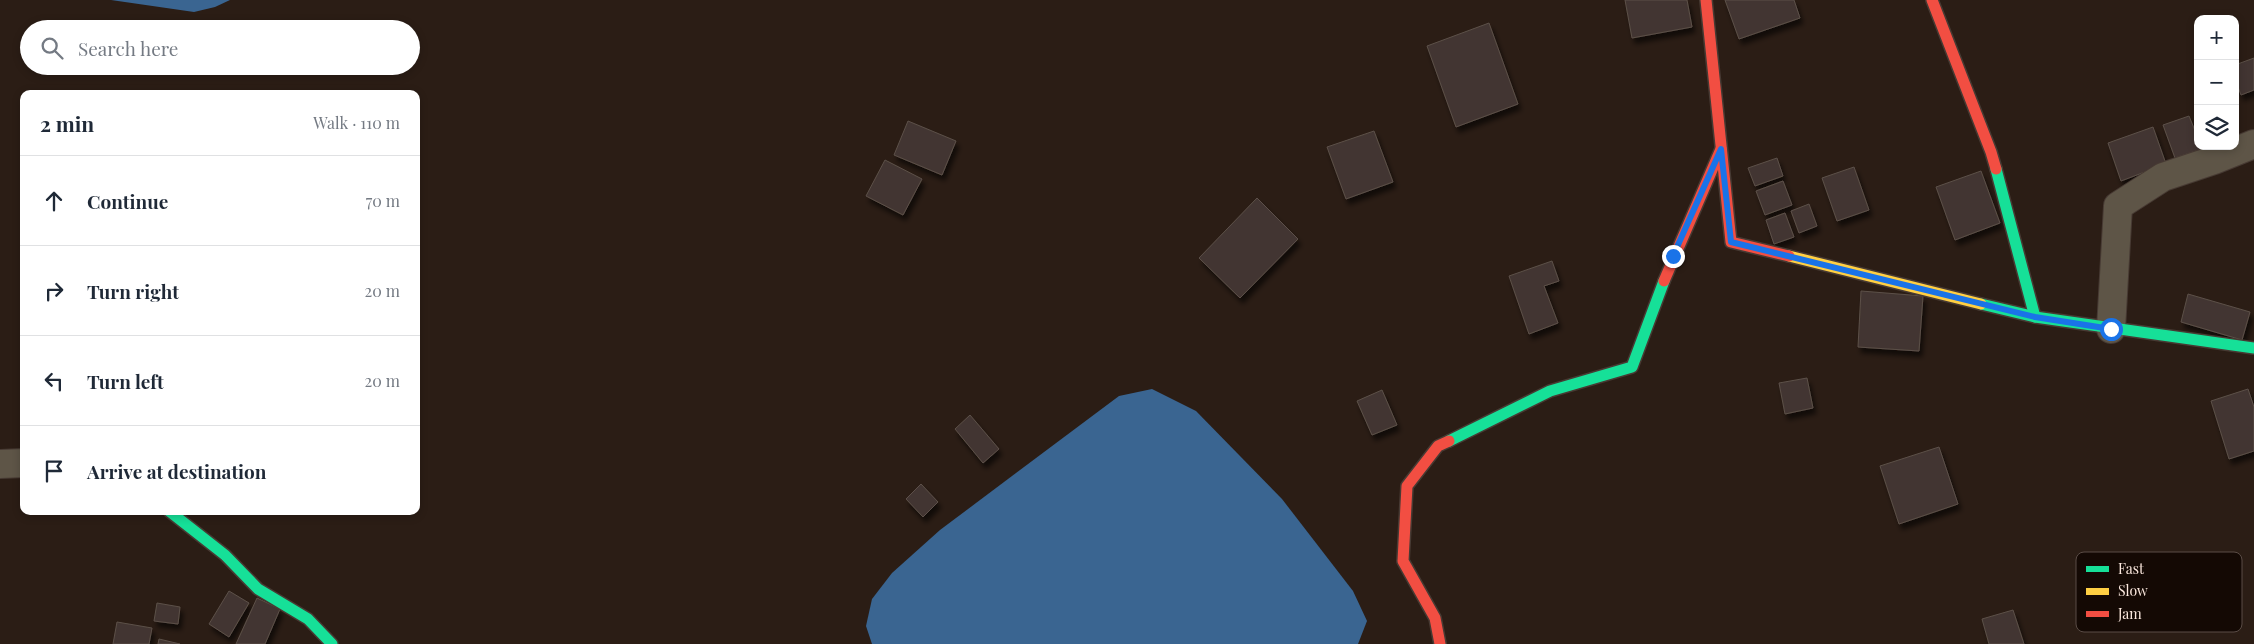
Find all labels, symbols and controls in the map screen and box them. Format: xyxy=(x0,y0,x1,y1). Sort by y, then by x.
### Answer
map controls xyxy=(2194,15,2239,150)
button: + xyxy=(2194,15,2239,60)
search box xyxy=(20,20,420,75)
icon: search xyxy=(38,34,66,62)
text: Search here xyxy=(78,35,178,61)
button: − xyxy=(2194,60,2239,105)
button: layers xyxy=(2194,105,2239,150)
text: 2 min xyxy=(40,109,94,137)
text: Walk · 110 m xyxy=(313,112,400,133)
icon: ahead xyxy=(40,187,68,215)
text: Continue xyxy=(87,188,168,214)
text: 70 m xyxy=(366,190,400,211)
route end xyxy=(1662,245,1685,268)
icon: right xyxy=(40,277,68,305)
text: Turn right xyxy=(87,278,179,304)
text: 20 m xyxy=(365,280,400,301)
route start xyxy=(2100,318,2123,341)
icon: left xyxy=(40,367,68,395)
text: Turn left xyxy=(87,368,164,394)
text: 20 m xyxy=(365,370,400,391)
icon: arrive xyxy=(40,457,68,485)
text: Arrive at destination xyxy=(87,458,267,484)
legend xyxy=(2076,552,2242,632)
text: Fast xyxy=(2118,559,2145,578)
text: Slow xyxy=(2118,581,2148,600)
text: Jam xyxy=(2117,604,2142,623)

